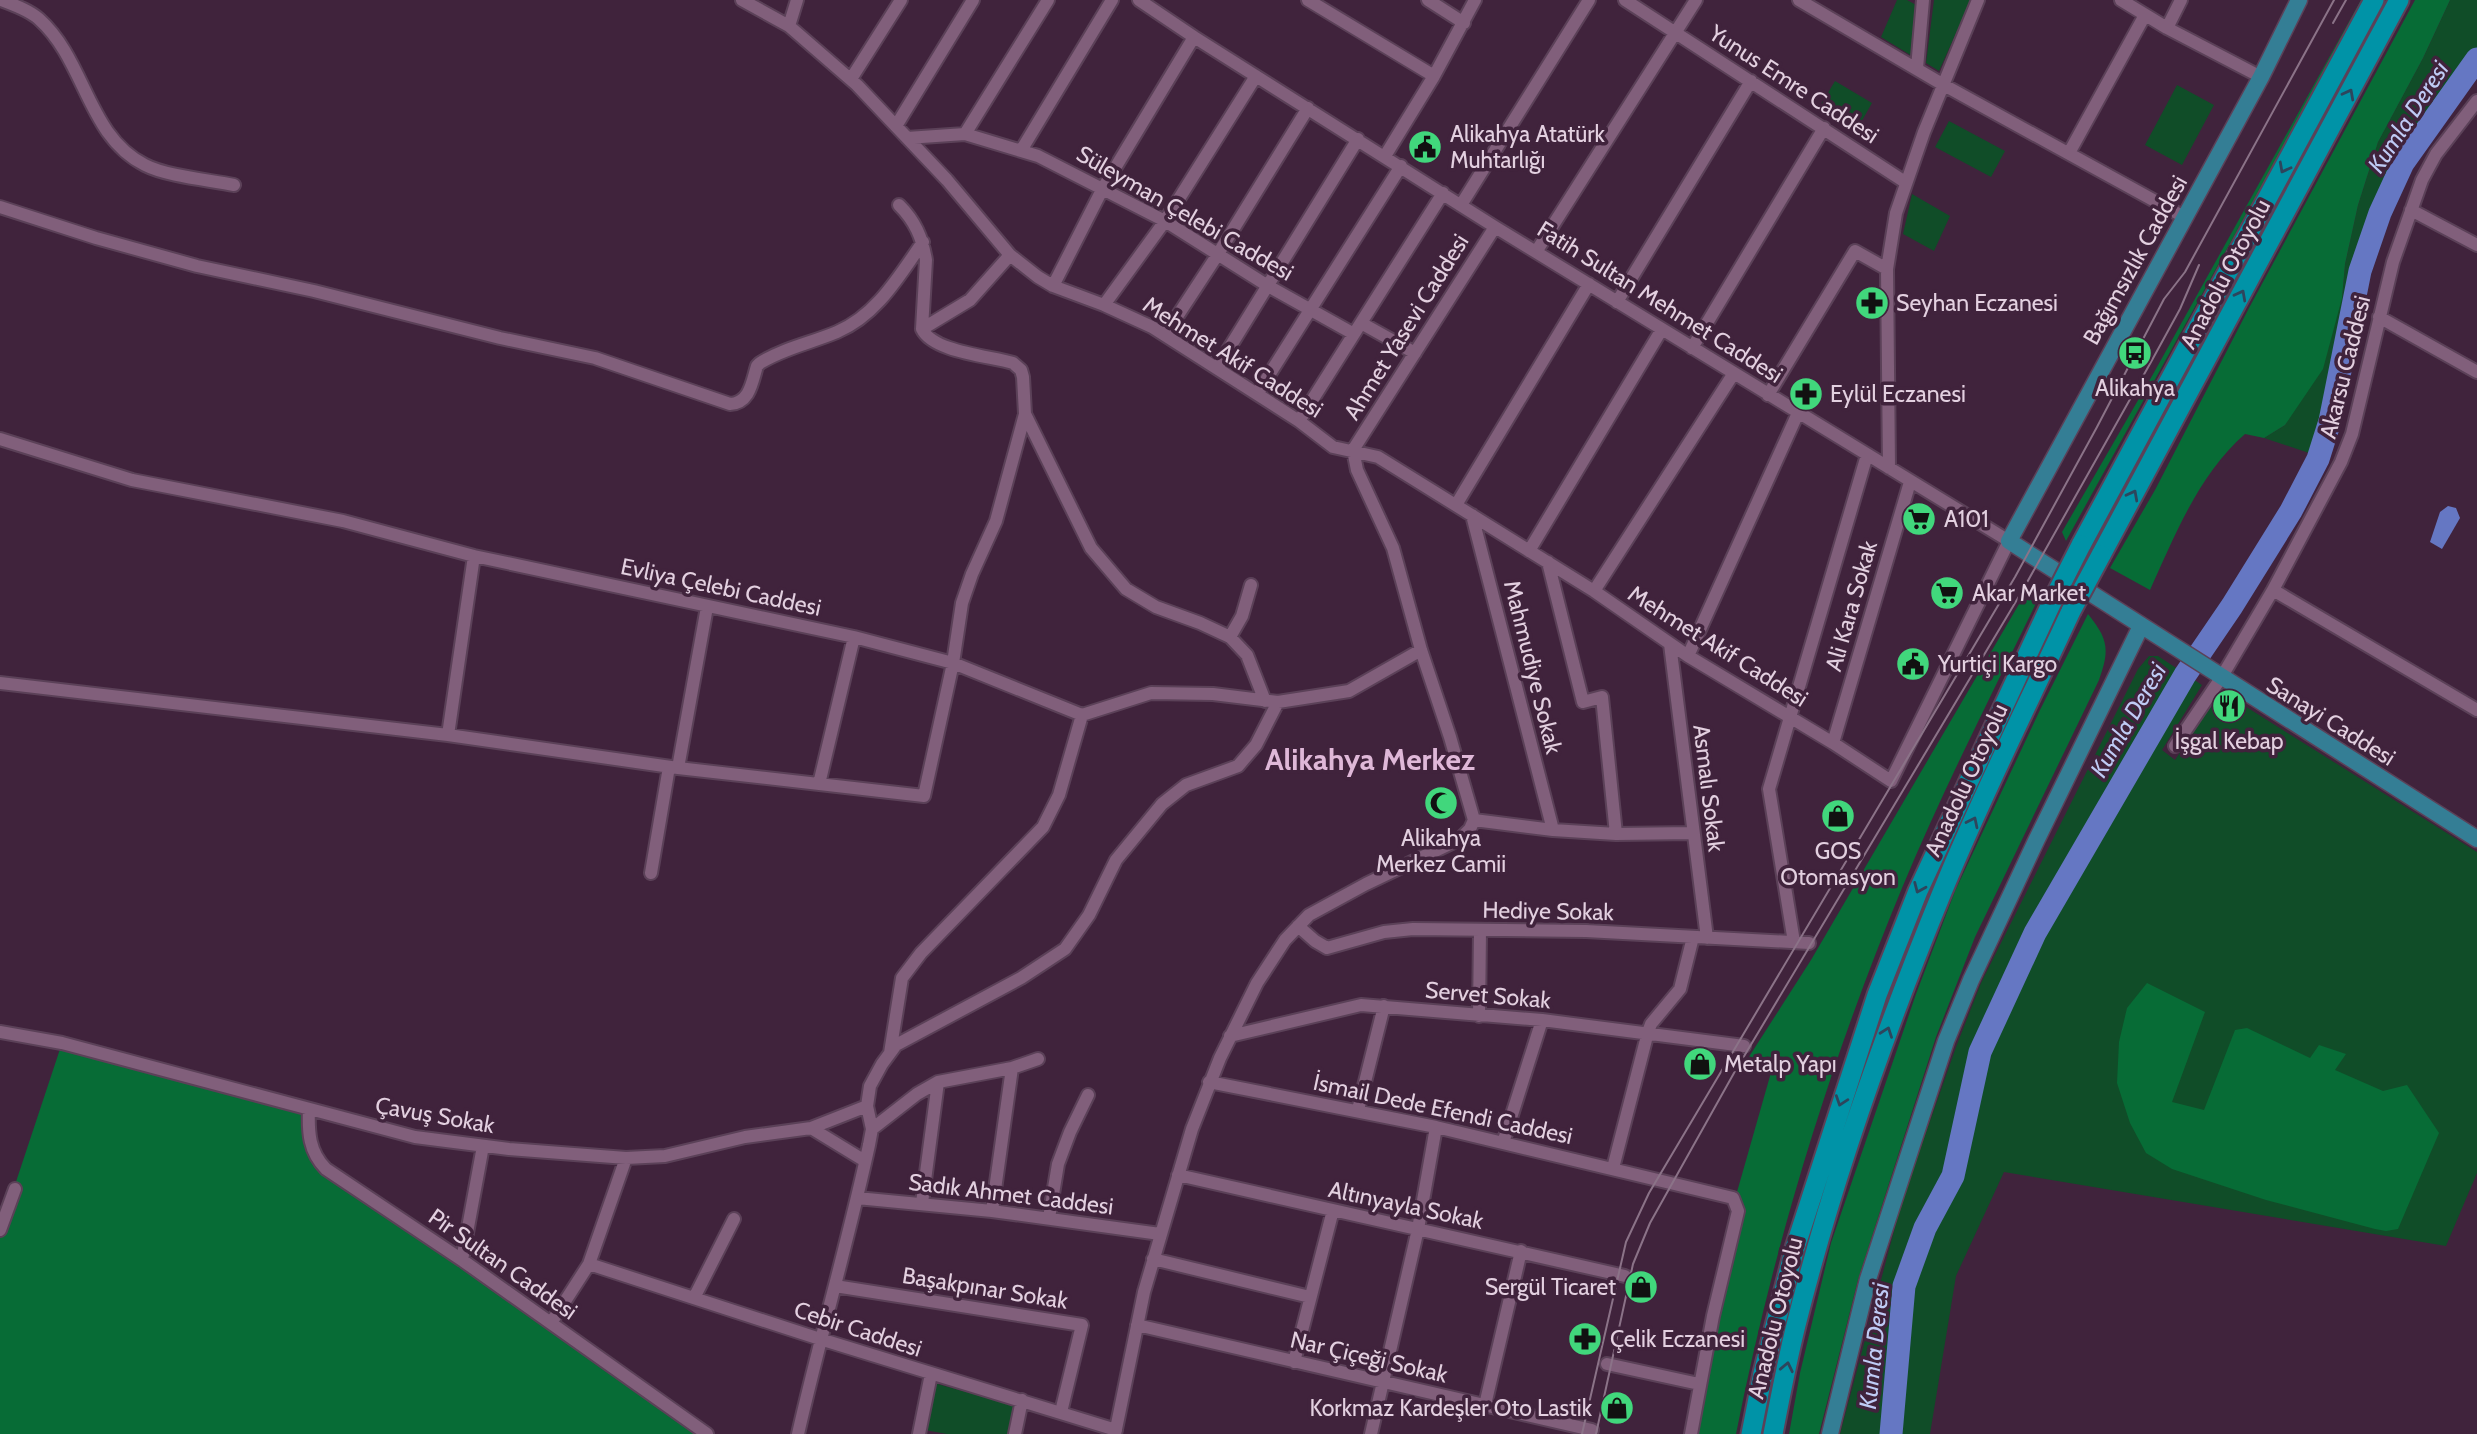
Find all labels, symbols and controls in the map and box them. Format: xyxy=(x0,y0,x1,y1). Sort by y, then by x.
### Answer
street label: Yunus Emre Caddesi xyxy=(1703,18,1884,149)
water label: Kumla Deresi xyxy=(2361,55,2455,178)
one-way arrow xyxy=(2340,89,2354,101)
place label: Alikahya Atatürk Muhtarlığı xyxy=(1450,120,1606,174)
public building icon: Alikahya Atatürk Muhtarlığı xyxy=(1406,128,1444,166)
street label: Süleyman Çelebi Caddesi xyxy=(1072,139,1298,287)
one-way arrow xyxy=(2278,161,2292,173)
street label: Bağımsızlık Caddesi xyxy=(2077,170,2193,350)
street label: Anadolu Otoyolu xyxy=(2174,194,2276,354)
street label: Fatih Sultan Mehmet Caddesi xyxy=(1532,215,1788,389)
street label: Ahmet Yasevi Caddesi xyxy=(1338,229,1474,425)
pharmacy icon: Seyhan Eczanesi xyxy=(1853,284,1891,322)
place label: Seyhan Eczanesi xyxy=(1896,289,2058,317)
one-way arrow xyxy=(2233,289,2247,302)
street label: Mehmet Akif Caddesi xyxy=(1138,290,1328,424)
street label: Akarsu Caddesi xyxy=(2314,293,2376,441)
bus stop icon: Alikahya xyxy=(2116,334,2154,372)
place label: Alikahya xyxy=(2095,374,2175,402)
pharmacy icon: Eylül Eczanesi xyxy=(1787,375,1825,413)
place label: Eylül Eczanesi xyxy=(1830,380,1966,408)
one-way arrow xyxy=(2125,490,2138,502)
supermarket icon: A101 xyxy=(1900,500,1938,538)
place label: A101 xyxy=(1944,505,1989,533)
street label: Ali Kara Sokak xyxy=(1819,537,1883,674)
street label: Evliya Çelebi Caddesi xyxy=(618,552,824,622)
supermarket icon: Akar Market xyxy=(1928,574,1966,612)
street label: Mahmudiye Sokak xyxy=(1498,577,1568,757)
street label: Mehmet Akif Caddesi xyxy=(1623,579,1813,713)
place label: Akar Market xyxy=(1972,579,2086,607)
public building icon: Yurtiçi Kargo xyxy=(1894,645,1932,683)
place label: Yurtiçi Kargo xyxy=(1937,650,2057,678)
water label: Kumla Deresi xyxy=(2084,657,2173,782)
street label: Sanayi Caddesi xyxy=(2261,670,2401,772)
restaurant icon: İşgal Kebap xyxy=(2210,687,2248,725)
street label: Anadolu Otoyolu xyxy=(1918,699,2014,861)
street label: Asmalı Sokak xyxy=(1687,723,1731,854)
place label: İşgal Kebap xyxy=(2174,727,2284,755)
district label: Alikahya Merkez xyxy=(1265,741,1475,778)
mosque icon: Alikahya Merkez Camii xyxy=(1422,784,1460,822)
shop icon: GOS Otomasyon xyxy=(1819,797,1857,835)
one-way arrow xyxy=(1965,817,1979,829)
place label: Alikahya Merkez Camii xyxy=(1376,824,1506,878)
place label: GOS Otomasyon xyxy=(1780,837,1896,891)
one-way arrow xyxy=(1914,881,1928,893)
street label: Hediye Sokak xyxy=(1482,896,1615,926)
street label: Servet Sokak xyxy=(1424,976,1553,1014)
one-way arrow xyxy=(1879,1027,1893,1039)
shop icon: Metalp Yapı xyxy=(1681,1045,1719,1083)
place label: Metalp Yapı xyxy=(1724,1050,1837,1078)
street label: İsmail Dede Efendi Caddesi xyxy=(1311,1068,1575,1150)
street label: Çavuş Sokak xyxy=(373,1091,497,1139)
one-way arrow xyxy=(1835,1095,1849,1107)
street label: Sadık Ahmet Caddesi xyxy=(907,1168,1115,1220)
street label: Altınyayla Sokak xyxy=(1326,1175,1487,1235)
street label: Pir Sultan Caddesi xyxy=(423,1202,583,1326)
street label: Anadolu Otoyolu xyxy=(1741,1234,1809,1402)
street label: Başakpınar Sokak xyxy=(900,1261,1070,1315)
shop icon: Sergül Ticaret xyxy=(1622,1268,1660,1306)
place label: Sergül Ticaret xyxy=(1485,1273,1616,1301)
water label: Kumla Deresi xyxy=(1853,1281,1895,1411)
street label: Cebir Caddesi xyxy=(791,1295,925,1363)
pharmacy icon: Çelik Eczanesi xyxy=(1566,1320,1604,1358)
street label: Nar Çiçeği Sokak xyxy=(1288,1325,1451,1389)
place label: Çelik Eczanesi xyxy=(1610,1325,1745,1353)
one-way arrow xyxy=(1778,1361,1793,1373)
shop icon: Korkmaz Kardeşler Oto Lastik xyxy=(1598,1389,1636,1427)
place label: Korkmaz Kardeşler Oto Lastik xyxy=(1309,1394,1593,1422)

